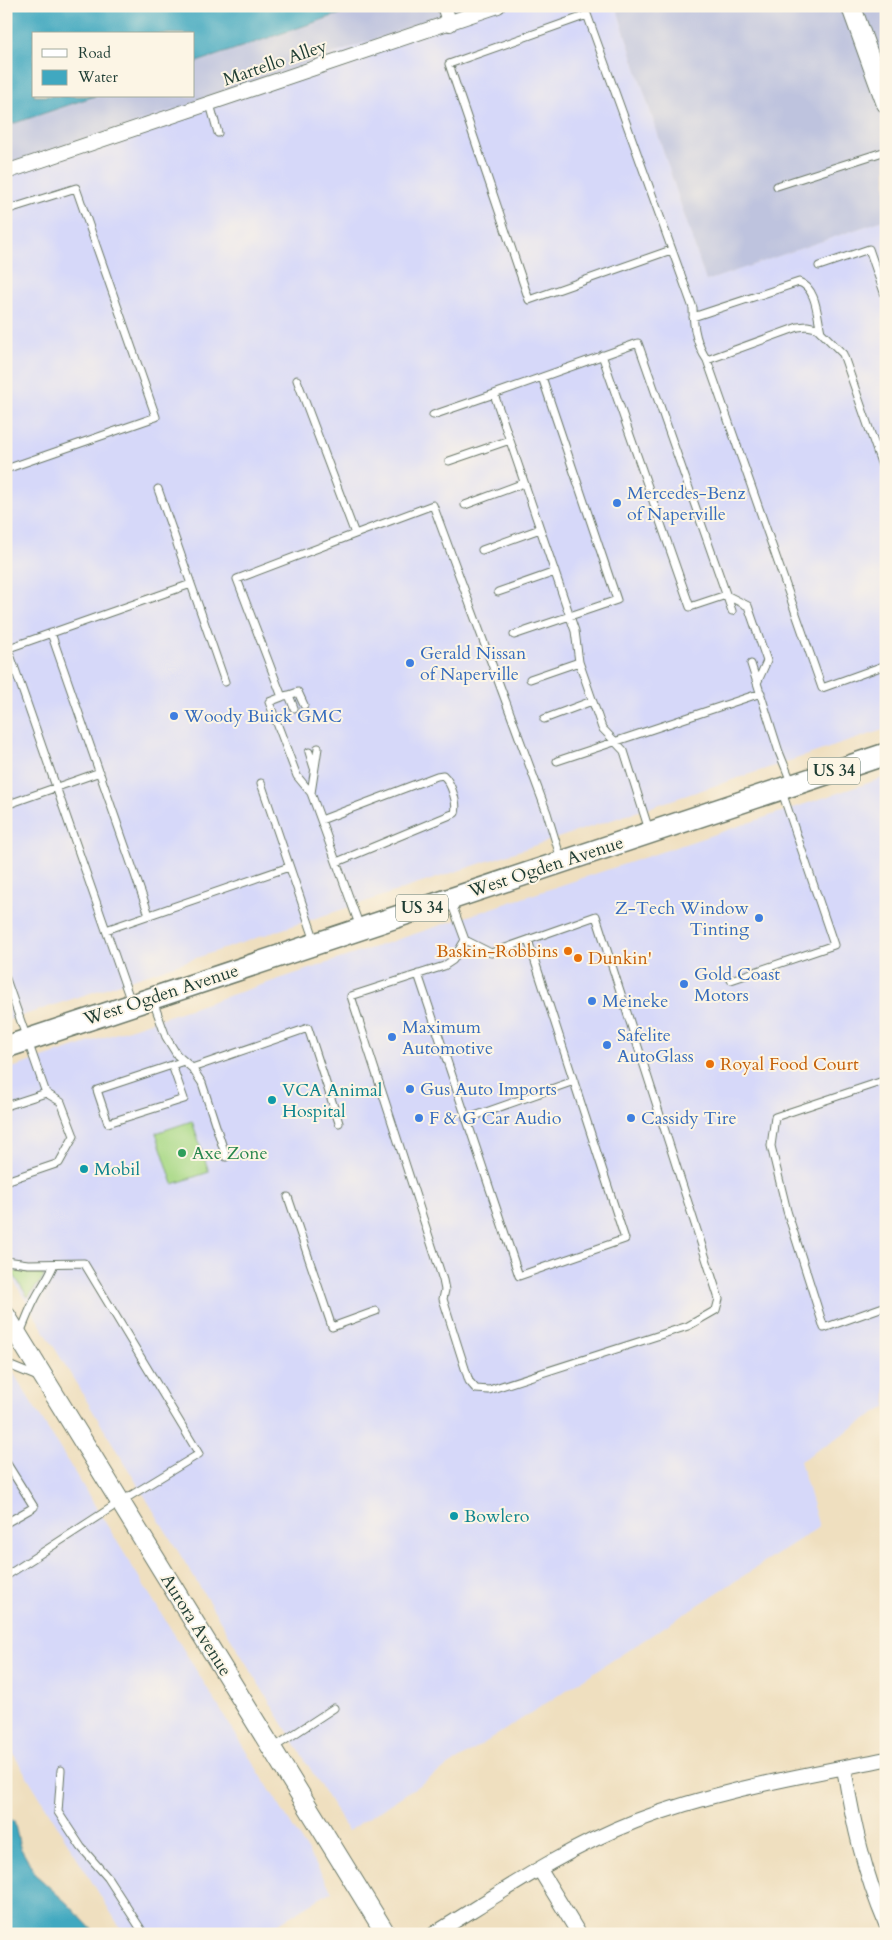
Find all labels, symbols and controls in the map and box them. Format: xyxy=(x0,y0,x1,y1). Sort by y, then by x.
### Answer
legend xyxy=(32,32,195,98)
street label: Martello Alley xyxy=(220,33,331,92)
text: Road xyxy=(78,43,111,63)
text: Water xyxy=(77,67,119,87)
place label: Mercedes-Benz of Naperville xyxy=(627,481,746,527)
marker: Mercedes-Benz of Naperville xyxy=(611,497,623,509)
place label: Gerald Nissan of Naperville xyxy=(420,641,527,687)
marker: Gerald Nissan of Naperville xyxy=(404,657,416,669)
place label: Woody Buick GMC xyxy=(183,704,342,729)
marker: Woody Buick GMC xyxy=(168,710,180,722)
road number: US 34 xyxy=(808,758,860,784)
street label: West Ogden Avenue xyxy=(464,830,627,904)
road number: US 34 xyxy=(396,894,448,921)
place label: Z-Tech Window Tinting xyxy=(615,896,750,942)
marker: Z-Tech Window Tinting xyxy=(753,912,765,924)
place label: Baskin-Robbins xyxy=(436,939,558,964)
marker: Baskin-Robbins xyxy=(562,945,574,957)
place label: Dunkin' xyxy=(588,946,652,971)
marker: Dunkin' xyxy=(572,952,584,964)
street label: West Ogden Avenue xyxy=(79,958,242,1032)
place label: Gold Coast Motors xyxy=(694,962,780,1008)
marker: Gold Coast Motors xyxy=(678,978,690,990)
place label: Meineke xyxy=(602,989,668,1014)
marker: Meineke xyxy=(586,995,598,1007)
place label: Maximum Automotive xyxy=(402,1015,493,1061)
place label: Safelite AutoGlass xyxy=(617,1023,694,1069)
marker: Maximum Automotive xyxy=(386,1031,398,1043)
marker: Safelite AutoGlass xyxy=(601,1039,613,1051)
place label: Royal Food Court xyxy=(720,1052,859,1077)
marker: Royal Food Court xyxy=(704,1058,716,1070)
place label: Gus Auto Imports xyxy=(420,1077,557,1102)
place label: VCA Animal Hospital xyxy=(282,1078,383,1124)
marker: Gus Auto Imports xyxy=(404,1083,416,1095)
marker: VCA Animal Hospital xyxy=(266,1094,278,1106)
place label: F & G Car Audio xyxy=(429,1106,562,1131)
place label: Cassidy Tire xyxy=(641,1106,737,1131)
marker: F & G Car Audio xyxy=(413,1112,425,1124)
marker: Cassidy Tire xyxy=(625,1112,637,1124)
place label: Axe Zone xyxy=(192,1141,268,1166)
marker: Axe Zone xyxy=(176,1147,188,1159)
place label: Mobil xyxy=(94,1157,140,1182)
marker: Mobil xyxy=(78,1163,90,1175)
place label: Bowlero xyxy=(464,1504,530,1529)
marker: Bowlero xyxy=(448,1510,460,1522)
street label: Aurora Avenue xyxy=(155,1569,237,1681)

